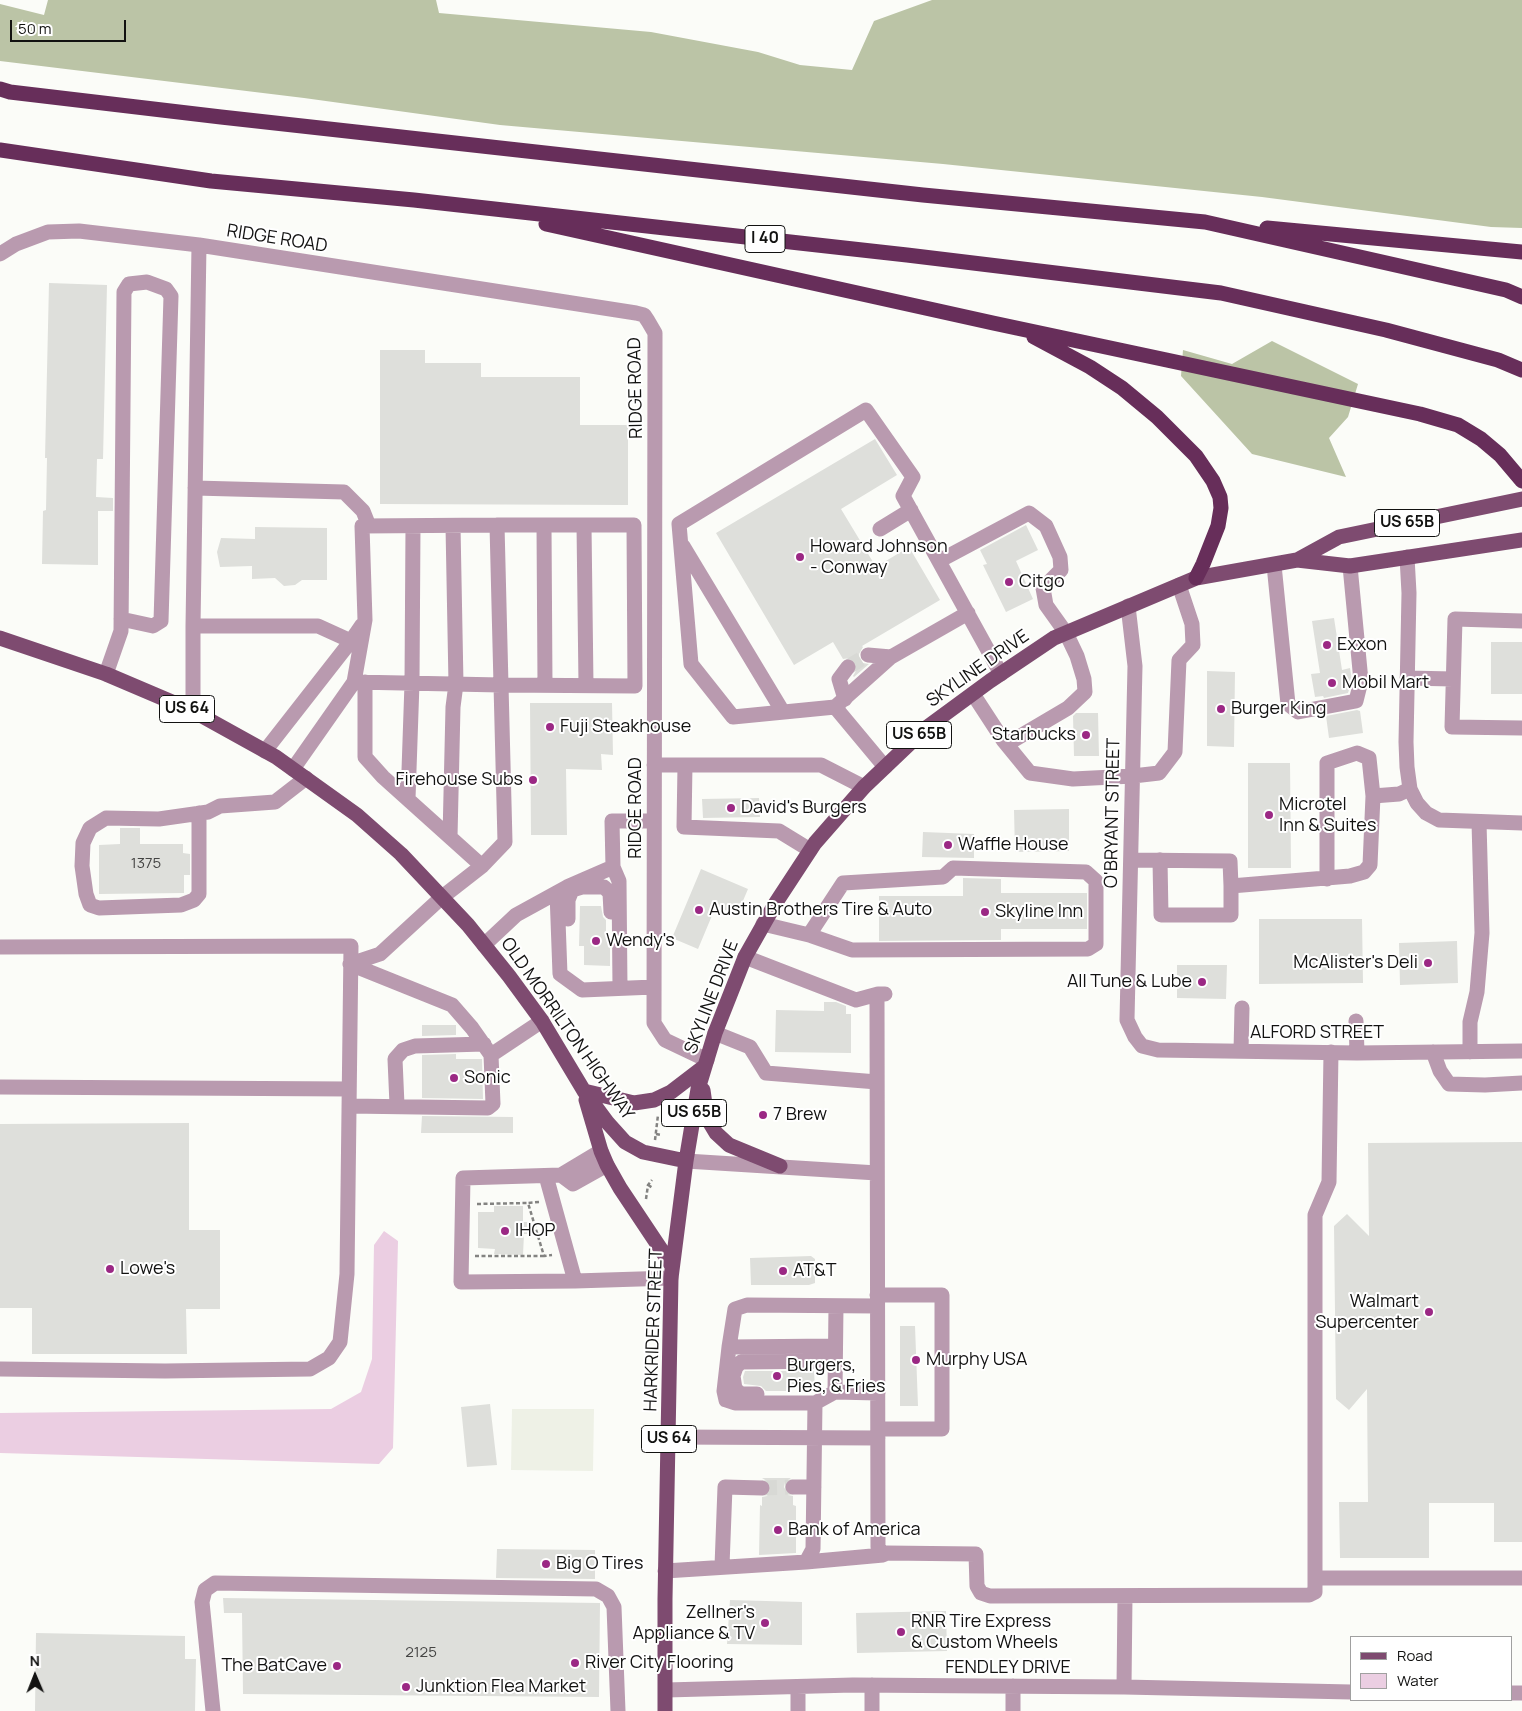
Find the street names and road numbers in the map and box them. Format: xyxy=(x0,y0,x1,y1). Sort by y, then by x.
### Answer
street label: RIDGE ROAD xyxy=(225,220,329,258)
road number: I 40 xyxy=(745,225,785,252)
street label: RIDGE ROAD xyxy=(624,337,648,439)
road number: US 65B xyxy=(1374,509,1440,536)
street label: SKYLINE DRIVE xyxy=(923,626,1033,712)
road number: US 64 xyxy=(160,696,214,722)
road number: US 65B xyxy=(886,722,952,748)
street label: O'BRYANT STREET xyxy=(1101,738,1125,888)
street label: RIDGE ROAD xyxy=(625,757,647,859)
street label: OLD MORRILTON HIGHWAY xyxy=(496,934,638,1124)
street label: SKYLINE DRIVE xyxy=(680,937,744,1057)
street label: ALFORD STREET xyxy=(1250,1022,1384,1044)
road number: US 65B xyxy=(662,1100,726,1126)
street label: HARKRIDER STREET xyxy=(640,1248,668,1412)
road number: US 64 xyxy=(642,1426,696,1452)
street label: FENDLEY DRIVE xyxy=(945,1657,1071,1679)

